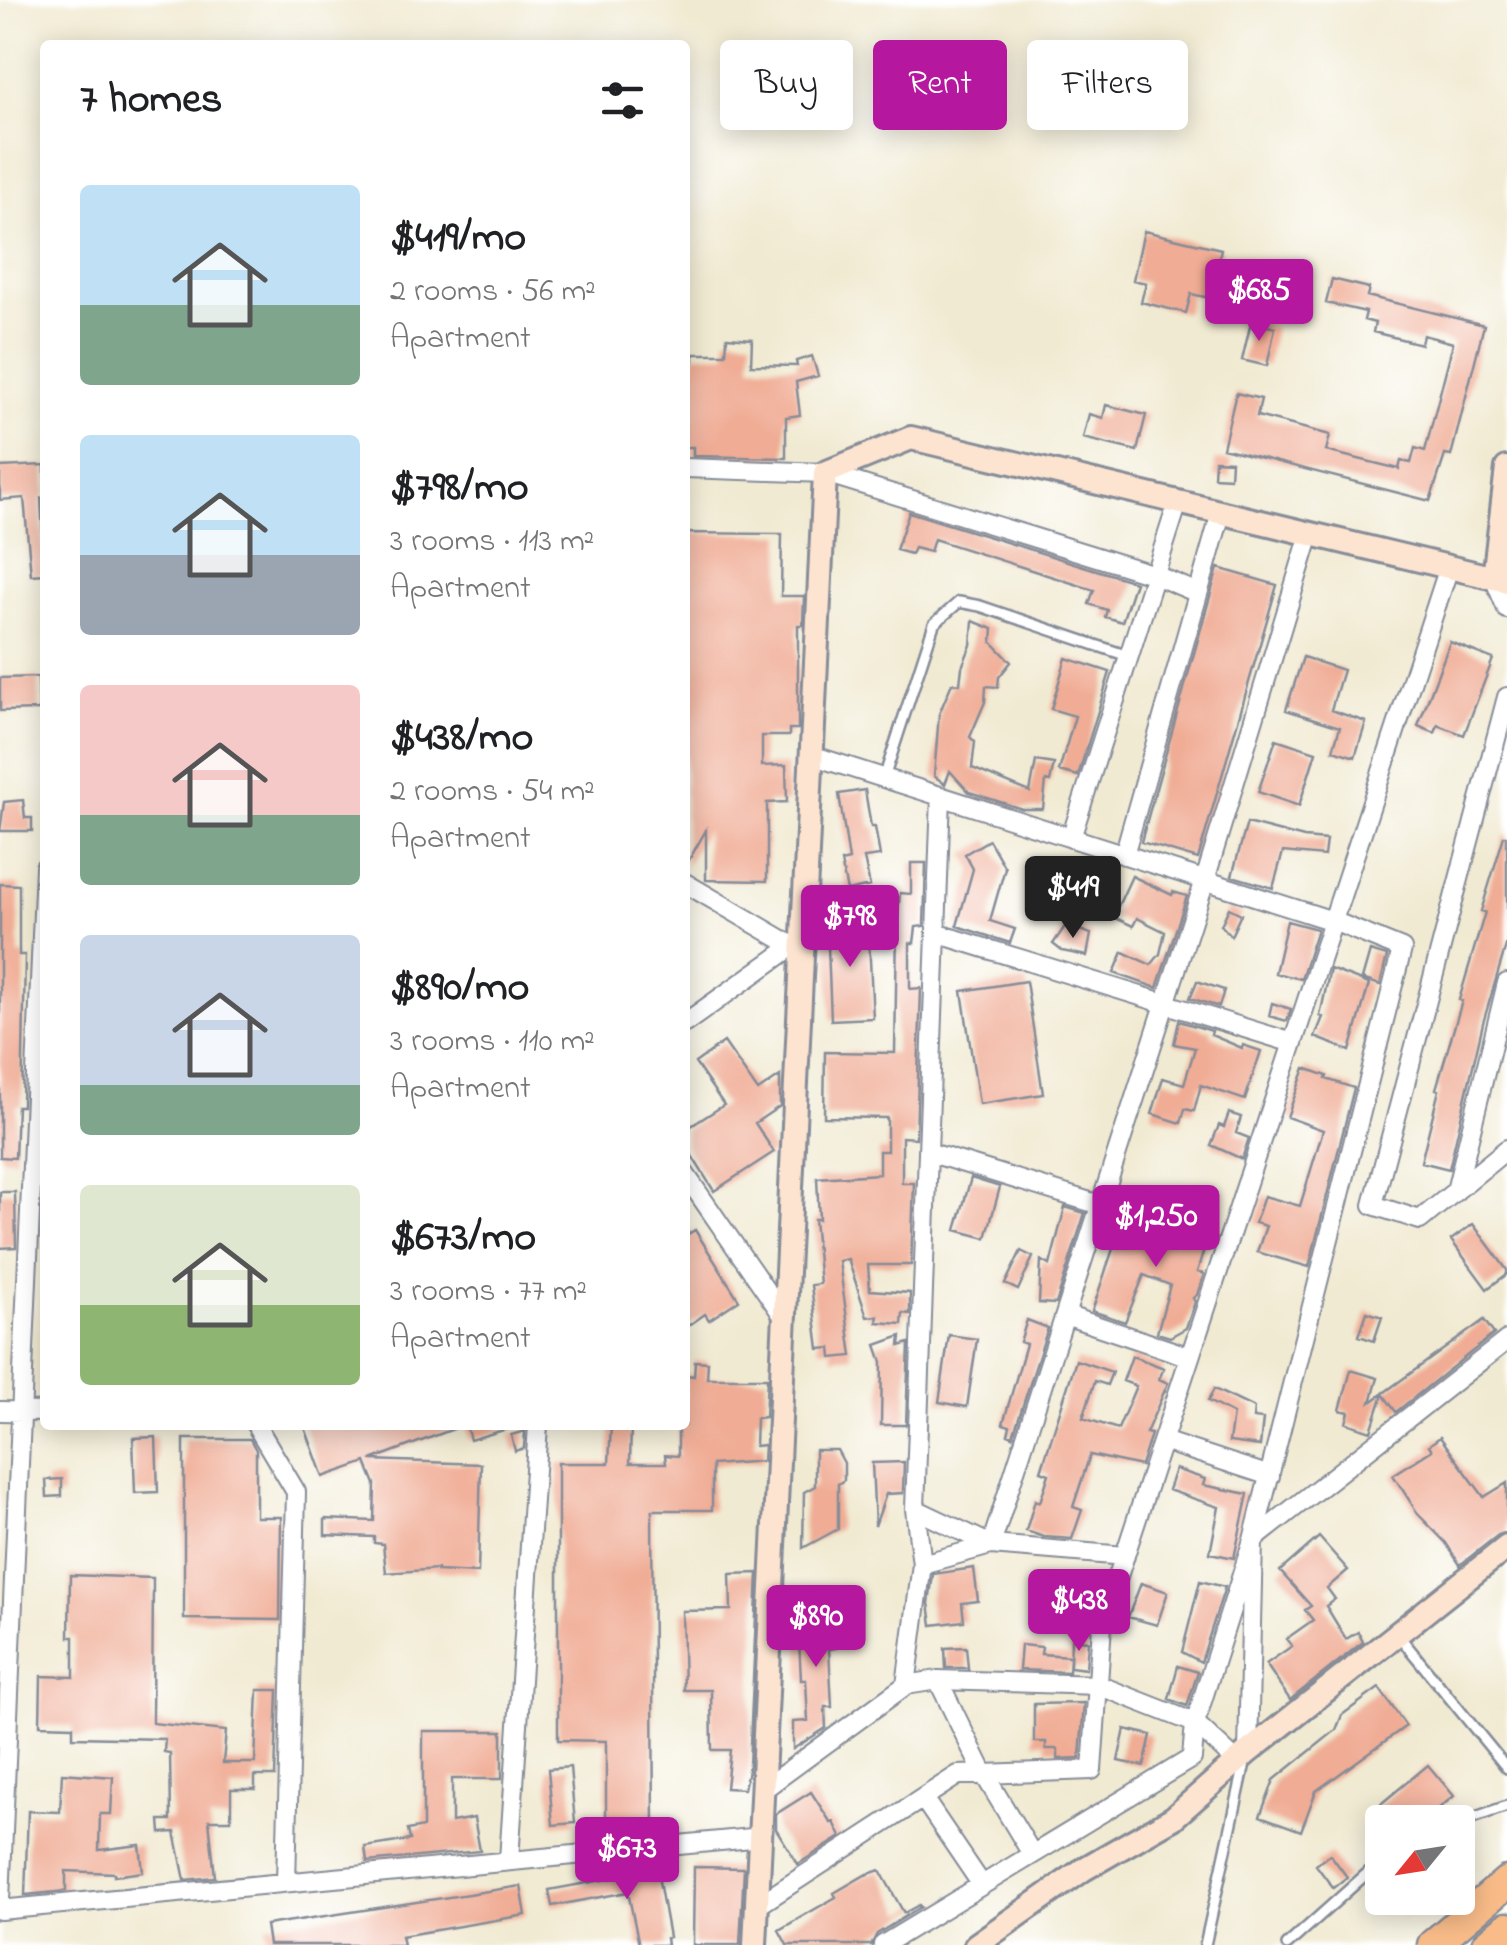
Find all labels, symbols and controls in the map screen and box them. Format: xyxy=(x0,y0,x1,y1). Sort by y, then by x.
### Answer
chip: Buy xyxy=(720,40,853,130)
chip: Rent xyxy=(873,40,1007,130)
chip: Filters xyxy=(1027,40,1188,130)
text: 7 homes xyxy=(80,70,222,131)
icon: filters xyxy=(595,73,650,128)
text: $419/mo xyxy=(390,208,526,269)
icon: home xyxy=(160,225,280,345)
pin: $685 xyxy=(1200,259,1318,344)
text: $685 xyxy=(1227,268,1291,315)
text: 2 rooms · 56 m² xyxy=(390,269,596,316)
text: Apartment xyxy=(390,316,531,363)
text: $798/mo xyxy=(390,458,529,519)
icon: home xyxy=(160,475,280,595)
text: 3 rooms · 113 m² xyxy=(390,519,594,566)
text: Apartment xyxy=(390,566,531,613)
text: $438/mo xyxy=(390,708,533,769)
icon: home xyxy=(160,725,280,845)
text: 2 rooms · 54 m² xyxy=(390,769,595,816)
text: Apartment xyxy=(390,816,531,863)
pin: $419 xyxy=(1014,856,1132,941)
text: $419 xyxy=(1047,865,1099,912)
pin: $798 xyxy=(791,885,909,970)
text: $798 xyxy=(823,894,877,941)
text: $890/mo xyxy=(390,958,529,1019)
icon: home xyxy=(160,975,280,1095)
text: 3 rooms · 110 m² xyxy=(390,1019,595,1066)
text: Apartment xyxy=(390,1066,531,1113)
pin: $1,250 xyxy=(1075,1185,1237,1270)
text: $1,250 xyxy=(1114,1194,1198,1241)
text: $673/mo xyxy=(390,1208,536,1269)
icon: home xyxy=(160,1225,280,1345)
text: 3 rooms · 77 m² xyxy=(390,1269,587,1316)
text: Apartment xyxy=(390,1316,531,1363)
pin: $438 xyxy=(1020,1569,1138,1654)
text: $438 xyxy=(1050,1578,1108,1625)
pin: $890 xyxy=(757,1585,875,1670)
text: $890 xyxy=(789,1594,843,1641)
north arrow xyxy=(1365,1805,1475,1915)
map controls xyxy=(1365,1805,1475,1915)
pin: $673 xyxy=(568,1817,686,1902)
text: $673 xyxy=(597,1826,657,1873)

